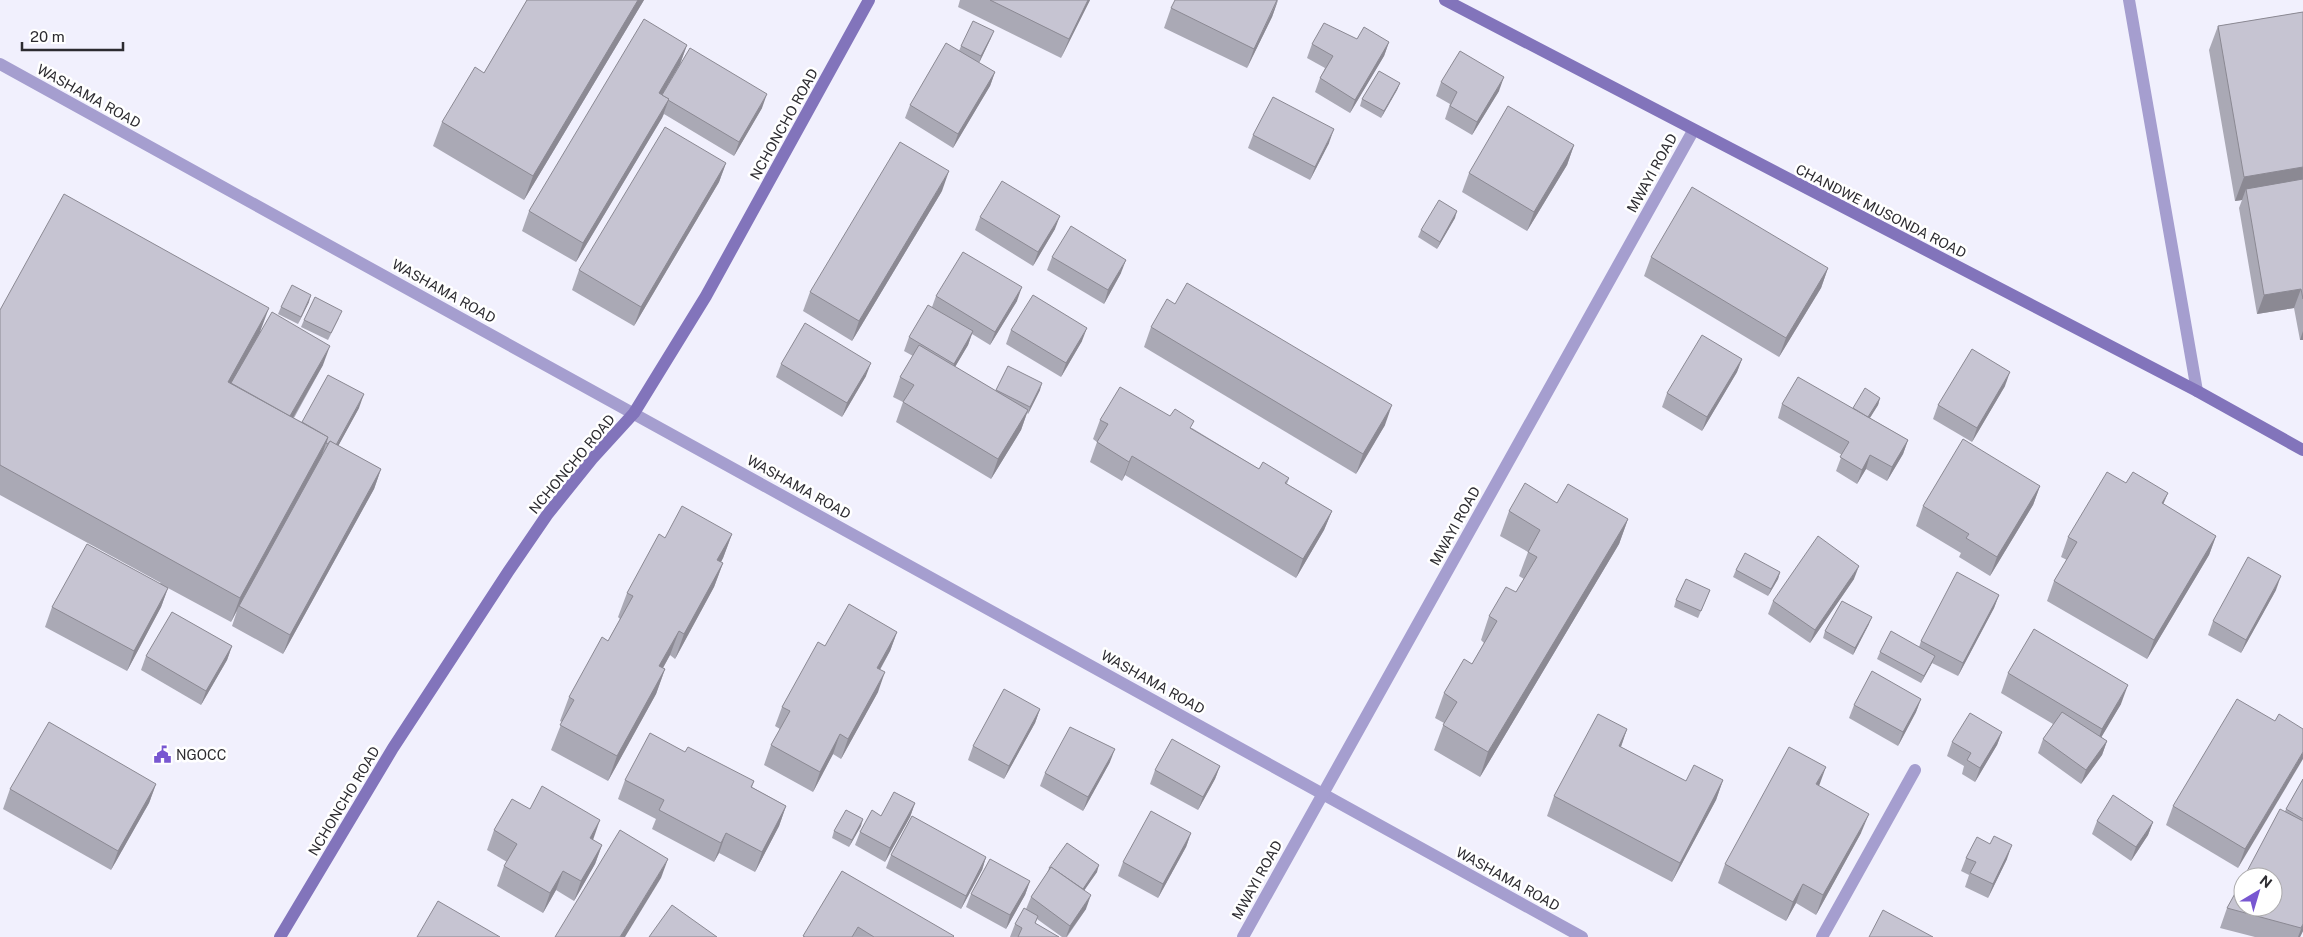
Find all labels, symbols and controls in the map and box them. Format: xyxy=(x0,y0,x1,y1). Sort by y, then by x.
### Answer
scale bar xyxy=(22,20,124,52)
text: 20 m xyxy=(30,28,65,45)
street label: WASHAMA ROAD xyxy=(34,61,144,131)
street label: NCHONCHO ROAD xyxy=(747,66,821,182)
street label: MWAYI ROAD xyxy=(1624,131,1680,215)
street label: CHANDWE MUSONDA ROAD xyxy=(1793,161,1969,261)
street label: WASHAMA ROAD xyxy=(389,256,499,326)
street label: NCHONCHO ROAD xyxy=(526,411,618,517)
street label: WASHAMA ROAD xyxy=(744,452,854,522)
street label: MWAYI ROAD xyxy=(1427,484,1483,568)
street label: WASHAMA ROAD xyxy=(1098,647,1208,717)
street label: NCHONCHO ROAD xyxy=(305,743,383,859)
public building icon: NGOCC xyxy=(152,745,172,765)
place label: NGOCC xyxy=(176,747,226,763)
street label: MWAYI ROAD xyxy=(1229,838,1285,922)
street label: WASHAMA ROAD xyxy=(1453,844,1563,914)
north arrow xyxy=(2233,867,2283,917)
text: N xyxy=(2257,872,2275,891)

